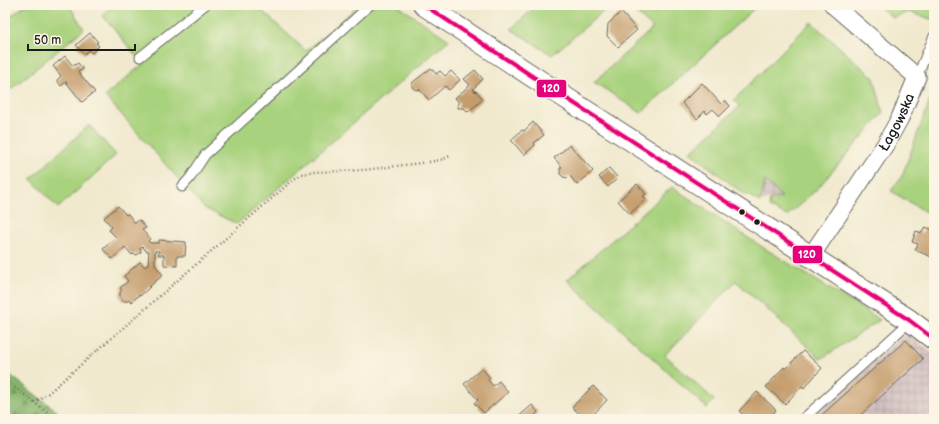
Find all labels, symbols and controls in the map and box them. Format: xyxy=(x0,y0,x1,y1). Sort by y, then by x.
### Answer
scale bar xyxy=(28,26,135,52)
text: 50 m xyxy=(34,33,61,48)
line badge: 120 xyxy=(536,79,567,98)
text: 120 xyxy=(542,82,560,95)
street label: Łagowska xyxy=(875,91,918,155)
unlabelled marker xyxy=(737,207,747,217)
unlabelled marker xyxy=(752,217,762,227)
line badge: 120 xyxy=(792,245,823,264)
text: 120 xyxy=(798,248,816,261)

